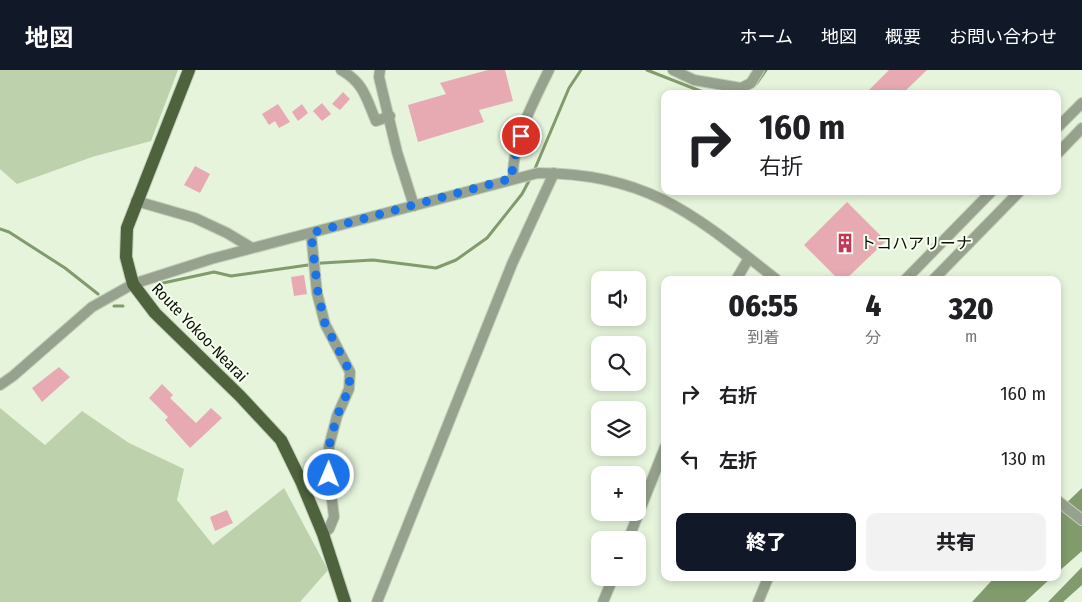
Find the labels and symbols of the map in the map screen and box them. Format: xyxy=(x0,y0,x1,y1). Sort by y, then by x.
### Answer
pin xyxy=(500,115,542,157)
building icon: トコハアリーナ xyxy=(834,232,856,254)
place label: トコハアリーナ xyxy=(860,234,972,253)
street label: Route Yokoo-Nearai xyxy=(148,279,252,386)
position arrow xyxy=(302,448,354,500)

